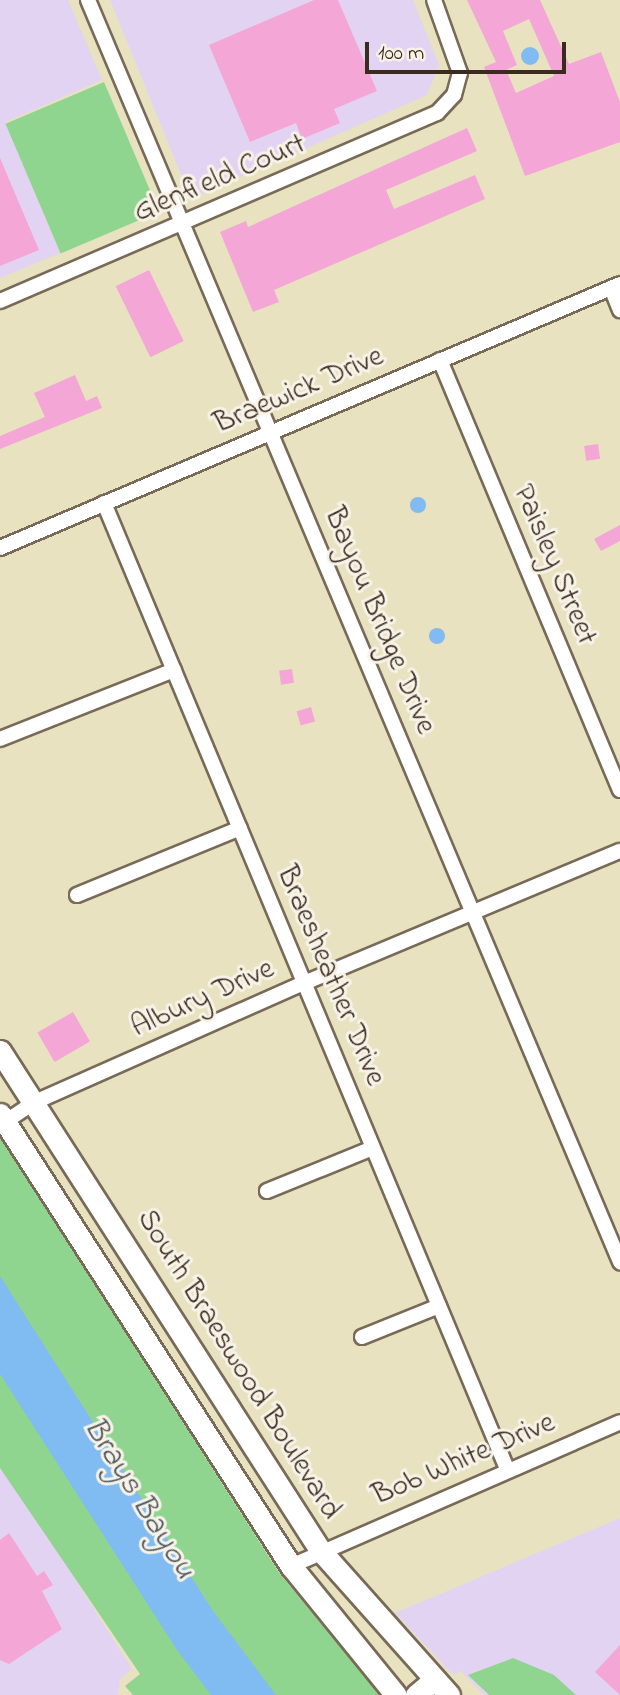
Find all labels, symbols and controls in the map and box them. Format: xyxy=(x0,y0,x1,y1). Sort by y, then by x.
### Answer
scale bar xyxy=(368,28,569,72)
text: 100 m xyxy=(378,39,424,69)
street label: Glenfield Court xyxy=(129,127,311,231)
street label: Braewick Drive xyxy=(209,339,389,443)
street label: Paisley Street xyxy=(504,479,604,651)
street label: Bayou Bridge Drive xyxy=(315,502,443,740)
street label: Braesheather Drive xyxy=(267,861,393,1091)
street label: Albury Drive xyxy=(126,952,280,1046)
street label: South Braeswood Boulevard xyxy=(128,1203,348,1527)
street label: Bob White Drive xyxy=(367,1405,561,1515)
water label: Brays Bayou xyxy=(73,1411,203,1587)

